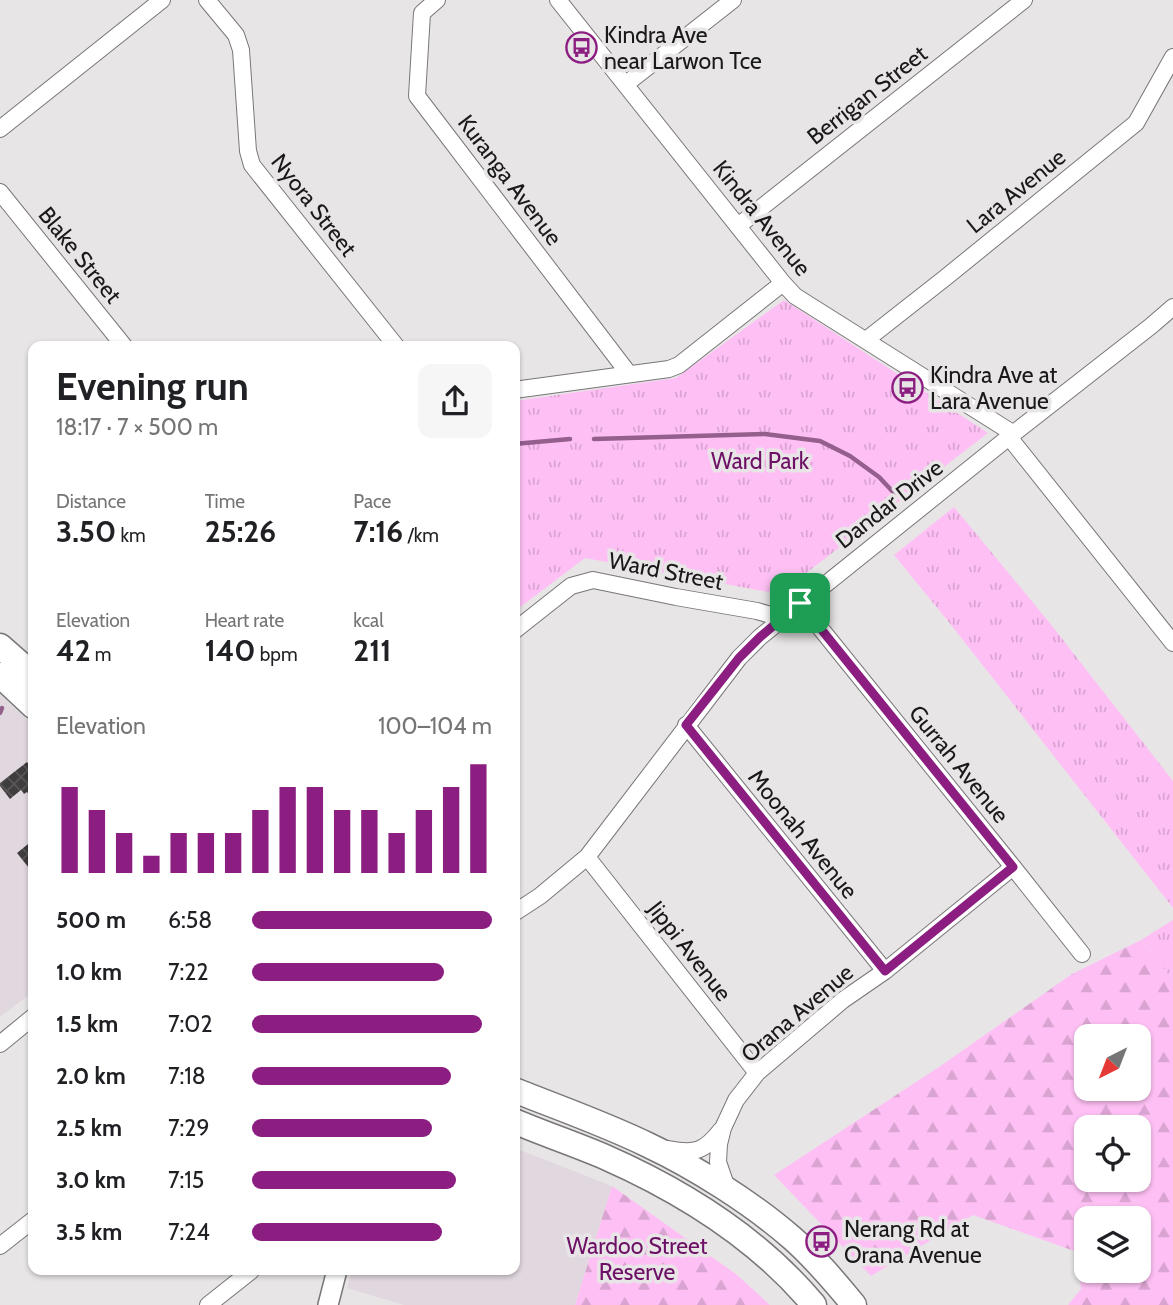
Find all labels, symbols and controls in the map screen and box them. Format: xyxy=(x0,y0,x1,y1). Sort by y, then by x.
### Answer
place label: Kindra Ave near Larwon Tce xyxy=(604,21,762,75)
bus stop icon: Kindra Ave near Larwon Tce xyxy=(564,31,598,65)
street label: Berrigan Street xyxy=(801,39,933,151)
street label: Kuranga Avenue xyxy=(452,109,568,251)
street label: Lara Avenue xyxy=(961,143,1071,239)
street label: Nyora Street xyxy=(265,148,363,262)
street label: Kindra Avenue xyxy=(707,155,817,282)
street label: Blake Street xyxy=(33,201,128,309)
place label: Kindra Ave at Lara Avenue xyxy=(930,361,1058,415)
text: Evening run xyxy=(56,363,249,410)
button: share xyxy=(418,364,492,438)
bus stop icon: Kindra Ave at Lara Avenue xyxy=(890,371,924,405)
text: 18:17 · 7 × 500 m xyxy=(56,413,218,441)
park label: Ward Park xyxy=(711,447,810,475)
street label: Dandar Drive xyxy=(830,453,948,555)
text: Distance xyxy=(56,490,126,513)
text: Time xyxy=(205,490,245,513)
text: Pace xyxy=(353,490,391,513)
text: 3.50 xyxy=(56,513,116,550)
text: 25:26 xyxy=(205,513,276,550)
text: 7:16 xyxy=(353,513,403,550)
text: km xyxy=(116,524,146,547)
text: /km xyxy=(403,524,439,547)
street label: Ward Street xyxy=(606,546,726,596)
pin xyxy=(770,573,830,633)
icon: arrive xyxy=(781,584,819,622)
text: Elevation xyxy=(56,609,130,632)
text: Heart rate xyxy=(205,609,284,632)
text: kcal xyxy=(353,609,384,632)
text: 42 xyxy=(56,632,91,669)
text: 140 xyxy=(205,632,256,669)
text: 211 xyxy=(353,632,391,669)
text: m xyxy=(91,643,111,666)
text: bpm xyxy=(256,643,298,666)
street label: Gurrah Avenue xyxy=(903,699,1015,829)
text: Elevation xyxy=(56,712,146,740)
text: 100–104 m xyxy=(378,712,492,740)
street label: Moonah Avenue xyxy=(742,764,864,904)
street label: Jippi Avenue xyxy=(642,895,738,1007)
text: 500 m xyxy=(56,906,126,934)
text: 6:58 xyxy=(168,906,212,934)
text: 1.0 km xyxy=(56,958,122,986)
text: 7:22 xyxy=(168,958,208,986)
street label: Orana Avenue xyxy=(735,958,859,1068)
text: 1.5 km xyxy=(56,1010,118,1038)
text: 7:02 xyxy=(168,1010,212,1038)
north arrow xyxy=(1074,1024,1152,1101)
map controls xyxy=(1074,1024,1151,1283)
text: 2.0 km xyxy=(56,1062,126,1090)
text: 7:18 xyxy=(168,1062,206,1090)
text: 2.5 km xyxy=(56,1114,122,1142)
text: 7:29 xyxy=(168,1114,209,1142)
button: locate xyxy=(1074,1115,1151,1192)
text: 3.0 km xyxy=(56,1166,126,1194)
text: 7:15 xyxy=(168,1166,204,1194)
button: layers xyxy=(1074,1206,1151,1283)
place label: Nerang Rd at Orana Avenue xyxy=(844,1215,982,1269)
text: 3.5 km xyxy=(56,1218,122,1246)
text: 7:24 xyxy=(168,1218,210,1246)
bus stop icon: Nerang Rd at Orana Avenue xyxy=(804,1225,838,1259)
park label: Wardoo Street Reserve xyxy=(566,1232,708,1286)

